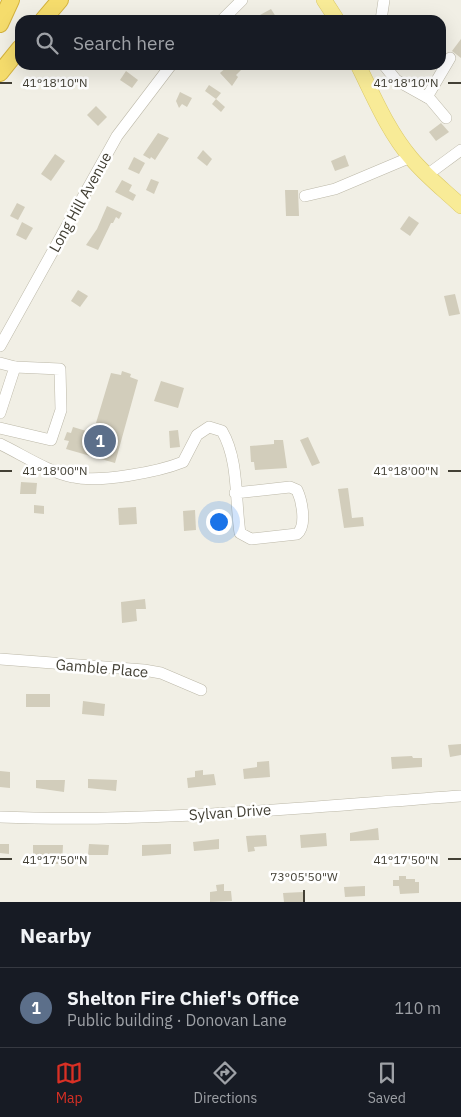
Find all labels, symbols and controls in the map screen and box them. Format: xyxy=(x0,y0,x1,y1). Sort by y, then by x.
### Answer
search box xyxy=(15,15,446,70)
icon: search xyxy=(33,29,61,57)
text: Search here xyxy=(73,31,175,55)
text: 41°18'10"N xyxy=(22,75,88,90)
text: 41°18'10"N xyxy=(373,75,439,90)
street label: Long Hill Avenue xyxy=(45,148,115,256)
pin: 1 xyxy=(84,422,116,460)
text: 41°18'00"N xyxy=(22,463,88,478)
text: 41°18'00"N xyxy=(373,463,439,478)
your location xyxy=(206,509,232,535)
street label: Gamble Place xyxy=(55,654,149,682)
street label: Sylvan Drive xyxy=(188,800,272,824)
text: 41°17'50"N xyxy=(22,852,88,867)
text: 41°17'50"N xyxy=(373,852,439,867)
text: 73°05'50"W xyxy=(270,869,338,884)
text: Nearby xyxy=(20,921,91,949)
text: Shelton Fire Chief's Office xyxy=(67,986,299,1010)
text: 1 xyxy=(31,998,41,1018)
text: 110 m xyxy=(394,998,441,1018)
text: Public building · Donovan Lane xyxy=(67,1010,287,1030)
tab: Map xyxy=(55,1059,83,1107)
tab: Directions xyxy=(194,1059,257,1107)
tab: Saved xyxy=(368,1059,406,1107)

